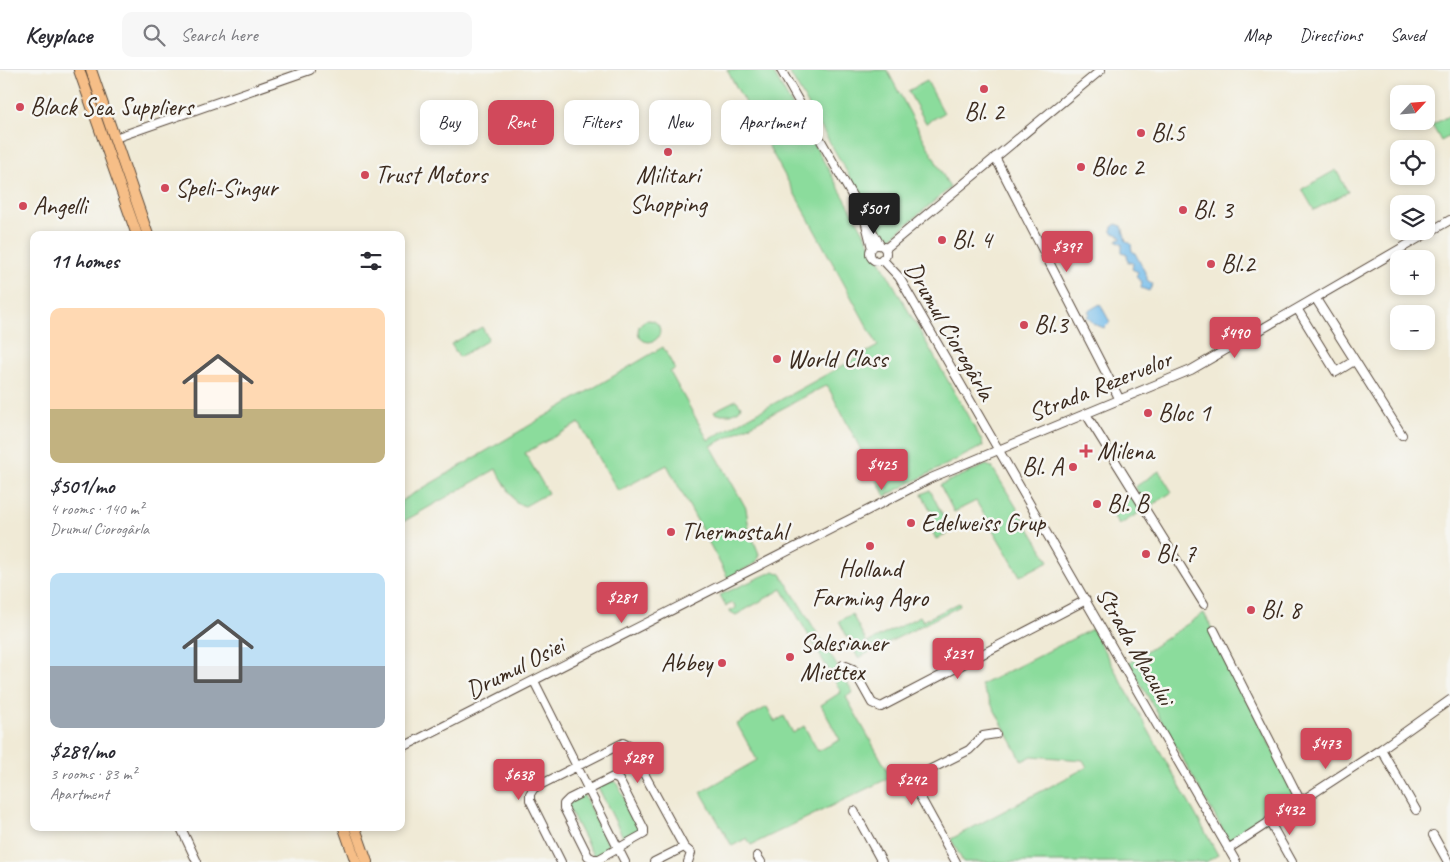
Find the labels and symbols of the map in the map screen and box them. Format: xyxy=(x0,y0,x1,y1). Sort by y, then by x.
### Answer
marker: Bl. 2 xyxy=(978,83,990,95)
north arrow xyxy=(1390,85,1435,130)
place label: Black Sea Suppliers xyxy=(30,91,196,123)
place label: Bl. 2 xyxy=(964,96,1006,128)
marker: Black Sea Suppliers xyxy=(14,101,26,113)
place label: Bl.5 xyxy=(1151,117,1186,149)
marker: Bl.5 xyxy=(1135,127,1147,139)
marker: Militari Shopping xyxy=(662,146,674,158)
place label: Bloc 2 xyxy=(1091,151,1145,183)
place label: Trust Motors xyxy=(375,159,489,191)
place label: Militari Shopping xyxy=(630,159,709,220)
marker: Bloc 2 xyxy=(1075,161,1087,173)
marker: Trust Motors xyxy=(359,169,371,181)
place label: Speli-Singur xyxy=(175,172,279,204)
marker: Speli-Singur xyxy=(159,182,171,194)
place label: Angelli xyxy=(33,190,90,222)
pin: $501 xyxy=(844,192,904,235)
place label: Bl. 3 xyxy=(1193,194,1234,226)
marker: Angelli xyxy=(17,200,29,212)
marker: Bl. 3 xyxy=(1177,204,1189,216)
place label: Bl. 4 xyxy=(952,224,994,256)
pin: $397 xyxy=(1037,230,1097,273)
marker: Bl. 4 xyxy=(936,234,948,246)
place label: Bl.2 xyxy=(1221,248,1256,280)
street label: Drumul Ciorogârla xyxy=(897,256,1004,408)
marker: Bl.2 xyxy=(1205,258,1217,270)
place label: Bl.3 xyxy=(1034,309,1069,341)
pin: $490 xyxy=(1205,316,1265,359)
marker: Bl.3 xyxy=(1018,319,1030,331)
street label: Strada Rezervelor xyxy=(1024,342,1178,429)
place label: World Class xyxy=(787,343,890,375)
marker: World Class xyxy=(771,353,783,365)
place label: Bloc 1 xyxy=(1158,397,1212,429)
marker: Bloc 1 xyxy=(1142,407,1154,419)
place label: Milena xyxy=(1097,435,1157,467)
marker: Milena xyxy=(1079,444,1093,458)
pin: $425 xyxy=(852,448,912,491)
place label: Bl. A xyxy=(1022,451,1064,483)
marker: Bl. A xyxy=(1067,461,1079,473)
place label: Bl. B xyxy=(1107,488,1150,520)
marker: Bl. B xyxy=(1091,498,1103,510)
place label: Edelweiss Grup xyxy=(921,507,1047,539)
place label: Thermostahl xyxy=(681,516,792,548)
marker: Edelweiss Grup xyxy=(905,517,917,529)
marker: Thermostahl xyxy=(665,526,677,538)
place label: Bl. 7 xyxy=(1156,538,1197,570)
marker: Holland Farming Agro xyxy=(864,540,876,552)
marker: Bl. 7 xyxy=(1140,548,1152,560)
place label: Holland Farming Agro xyxy=(812,553,929,614)
street label: Strada Macului xyxy=(1088,581,1183,714)
pin: $281 xyxy=(592,582,652,624)
place label: Bl. 8 xyxy=(1261,594,1303,626)
marker: Bl. 8 xyxy=(1245,604,1257,616)
place label: Salesianer Miettex xyxy=(800,627,891,688)
street label: Drumul Osiei xyxy=(460,628,573,706)
pin: $231 xyxy=(928,638,988,680)
place label: Abbey xyxy=(661,647,714,679)
marker: Salesianer Miettex xyxy=(784,651,796,663)
marker: Abbey xyxy=(716,657,728,669)
pin: $473 xyxy=(1296,728,1356,770)
pin: $289 xyxy=(608,742,668,784)
pin: $638 xyxy=(489,758,549,801)
pin: $242 xyxy=(882,764,942,806)
pin: $432 xyxy=(1260,794,1320,836)

